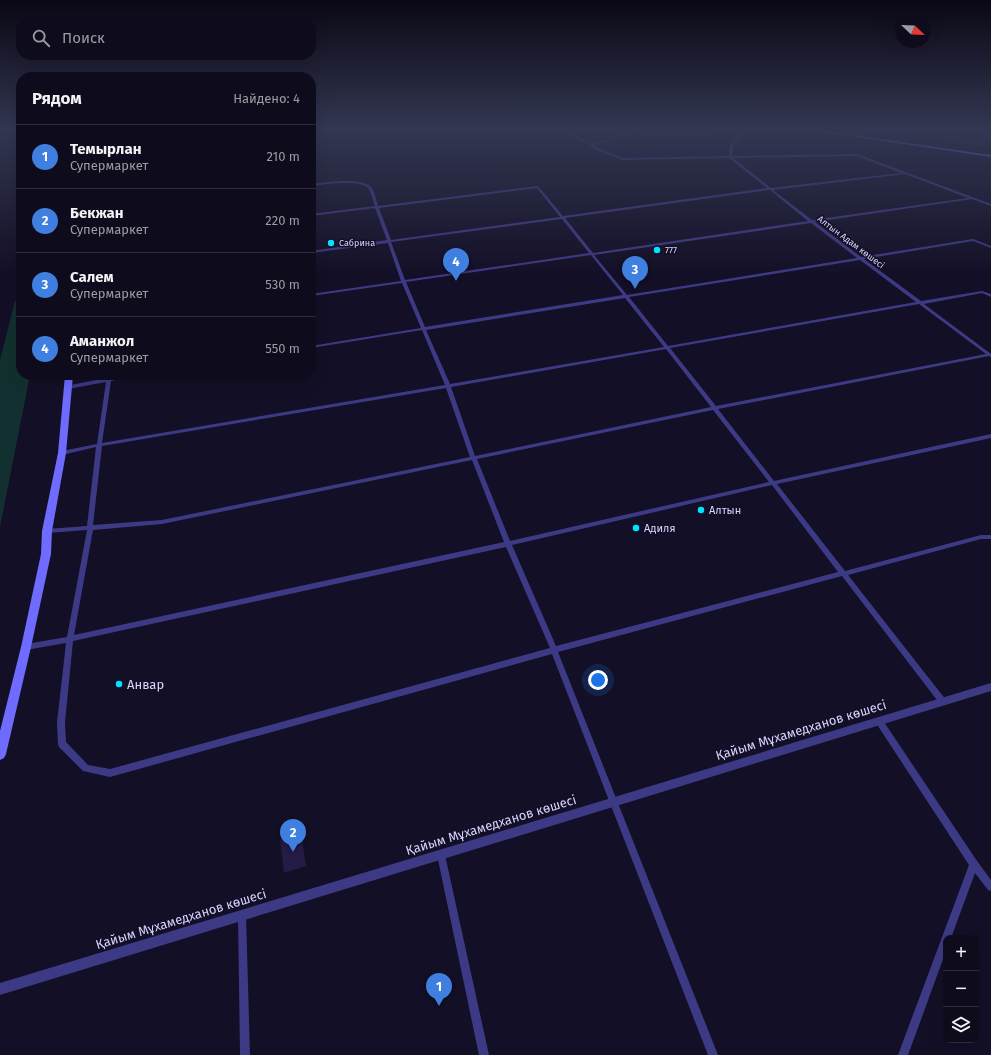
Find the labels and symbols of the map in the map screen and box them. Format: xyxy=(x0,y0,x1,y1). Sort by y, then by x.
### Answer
north arrow xyxy=(895,12,931,48)
street label: Алтын Адам көшесі xyxy=(816,214,886,270)
marker: Сабрина xyxy=(326,238,336,248)
place label: Сабрина xyxy=(339,238,375,248)
marker: 777 xyxy=(652,245,662,255)
place label: 777 xyxy=(665,245,677,255)
pin: 4 xyxy=(443,248,469,281)
pin: 3 xyxy=(622,256,648,289)
place label: Алтын xyxy=(709,504,741,517)
marker: Алтын xyxy=(696,505,706,515)
place label: Адиля xyxy=(644,522,675,535)
marker: Адиля xyxy=(631,523,641,533)
your location xyxy=(588,670,608,690)
place label: Анвар xyxy=(127,677,164,692)
marker: Анвар xyxy=(114,679,124,689)
street label: Қайым Мұхамедханов көшесі xyxy=(714,697,888,763)
street label: Қайым Мұхамедханов көшесі xyxy=(404,792,578,858)
pin: 2 xyxy=(280,819,306,852)
street label: Қайым Мұхамедханов көшесі xyxy=(94,886,268,952)
pin: 1 xyxy=(426,973,452,1006)

